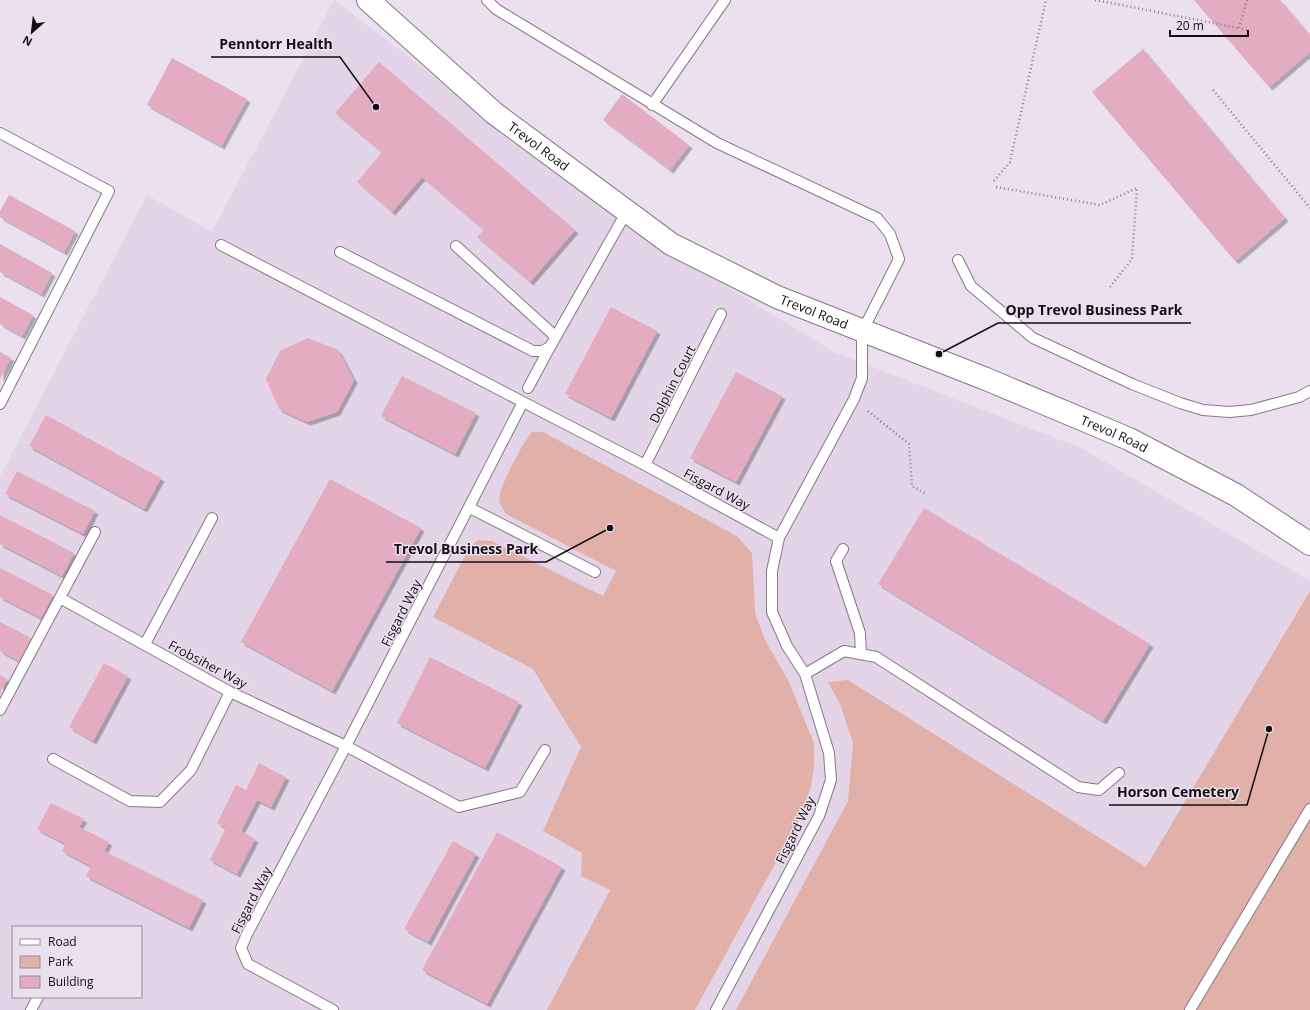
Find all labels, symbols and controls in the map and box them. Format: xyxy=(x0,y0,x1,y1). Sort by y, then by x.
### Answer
north arrow xyxy=(12,12,52,52)
scale bar xyxy=(1170,12,1248,38)
text: 20 m xyxy=(1176,17,1204,34)
callout: Penntorr Health xyxy=(211,31,340,57)
text: N xyxy=(20,33,35,50)
text: Penntorr Health xyxy=(219,34,333,53)
street label: Trevol Road xyxy=(505,118,573,175)
street label: Trevol Road xyxy=(778,290,851,333)
callout: Opp Trevol Business Park xyxy=(998,297,1191,323)
text: Opp Trevol Business Park xyxy=(1006,300,1183,319)
street label: Dolphin Court xyxy=(645,342,699,426)
street label: Trevol Road xyxy=(1078,411,1151,456)
street label: Fisgard Way xyxy=(681,464,754,514)
callout: Trevol Business Park xyxy=(386,536,546,562)
text: Trevol Business Park xyxy=(394,539,539,558)
street label: Fisgard Way xyxy=(376,576,426,650)
street label: Frobsiher Way xyxy=(165,636,251,693)
callout: Horson Cemetery xyxy=(1109,779,1247,805)
text: Horson Cemetery xyxy=(1117,782,1239,801)
street label: Fisgard Way xyxy=(771,793,819,867)
street label: Fisgard Way xyxy=(226,863,276,937)
legend xyxy=(12,926,142,998)
text: Road xyxy=(48,933,77,950)
text: Park xyxy=(48,953,74,970)
text: Building xyxy=(48,973,94,990)

